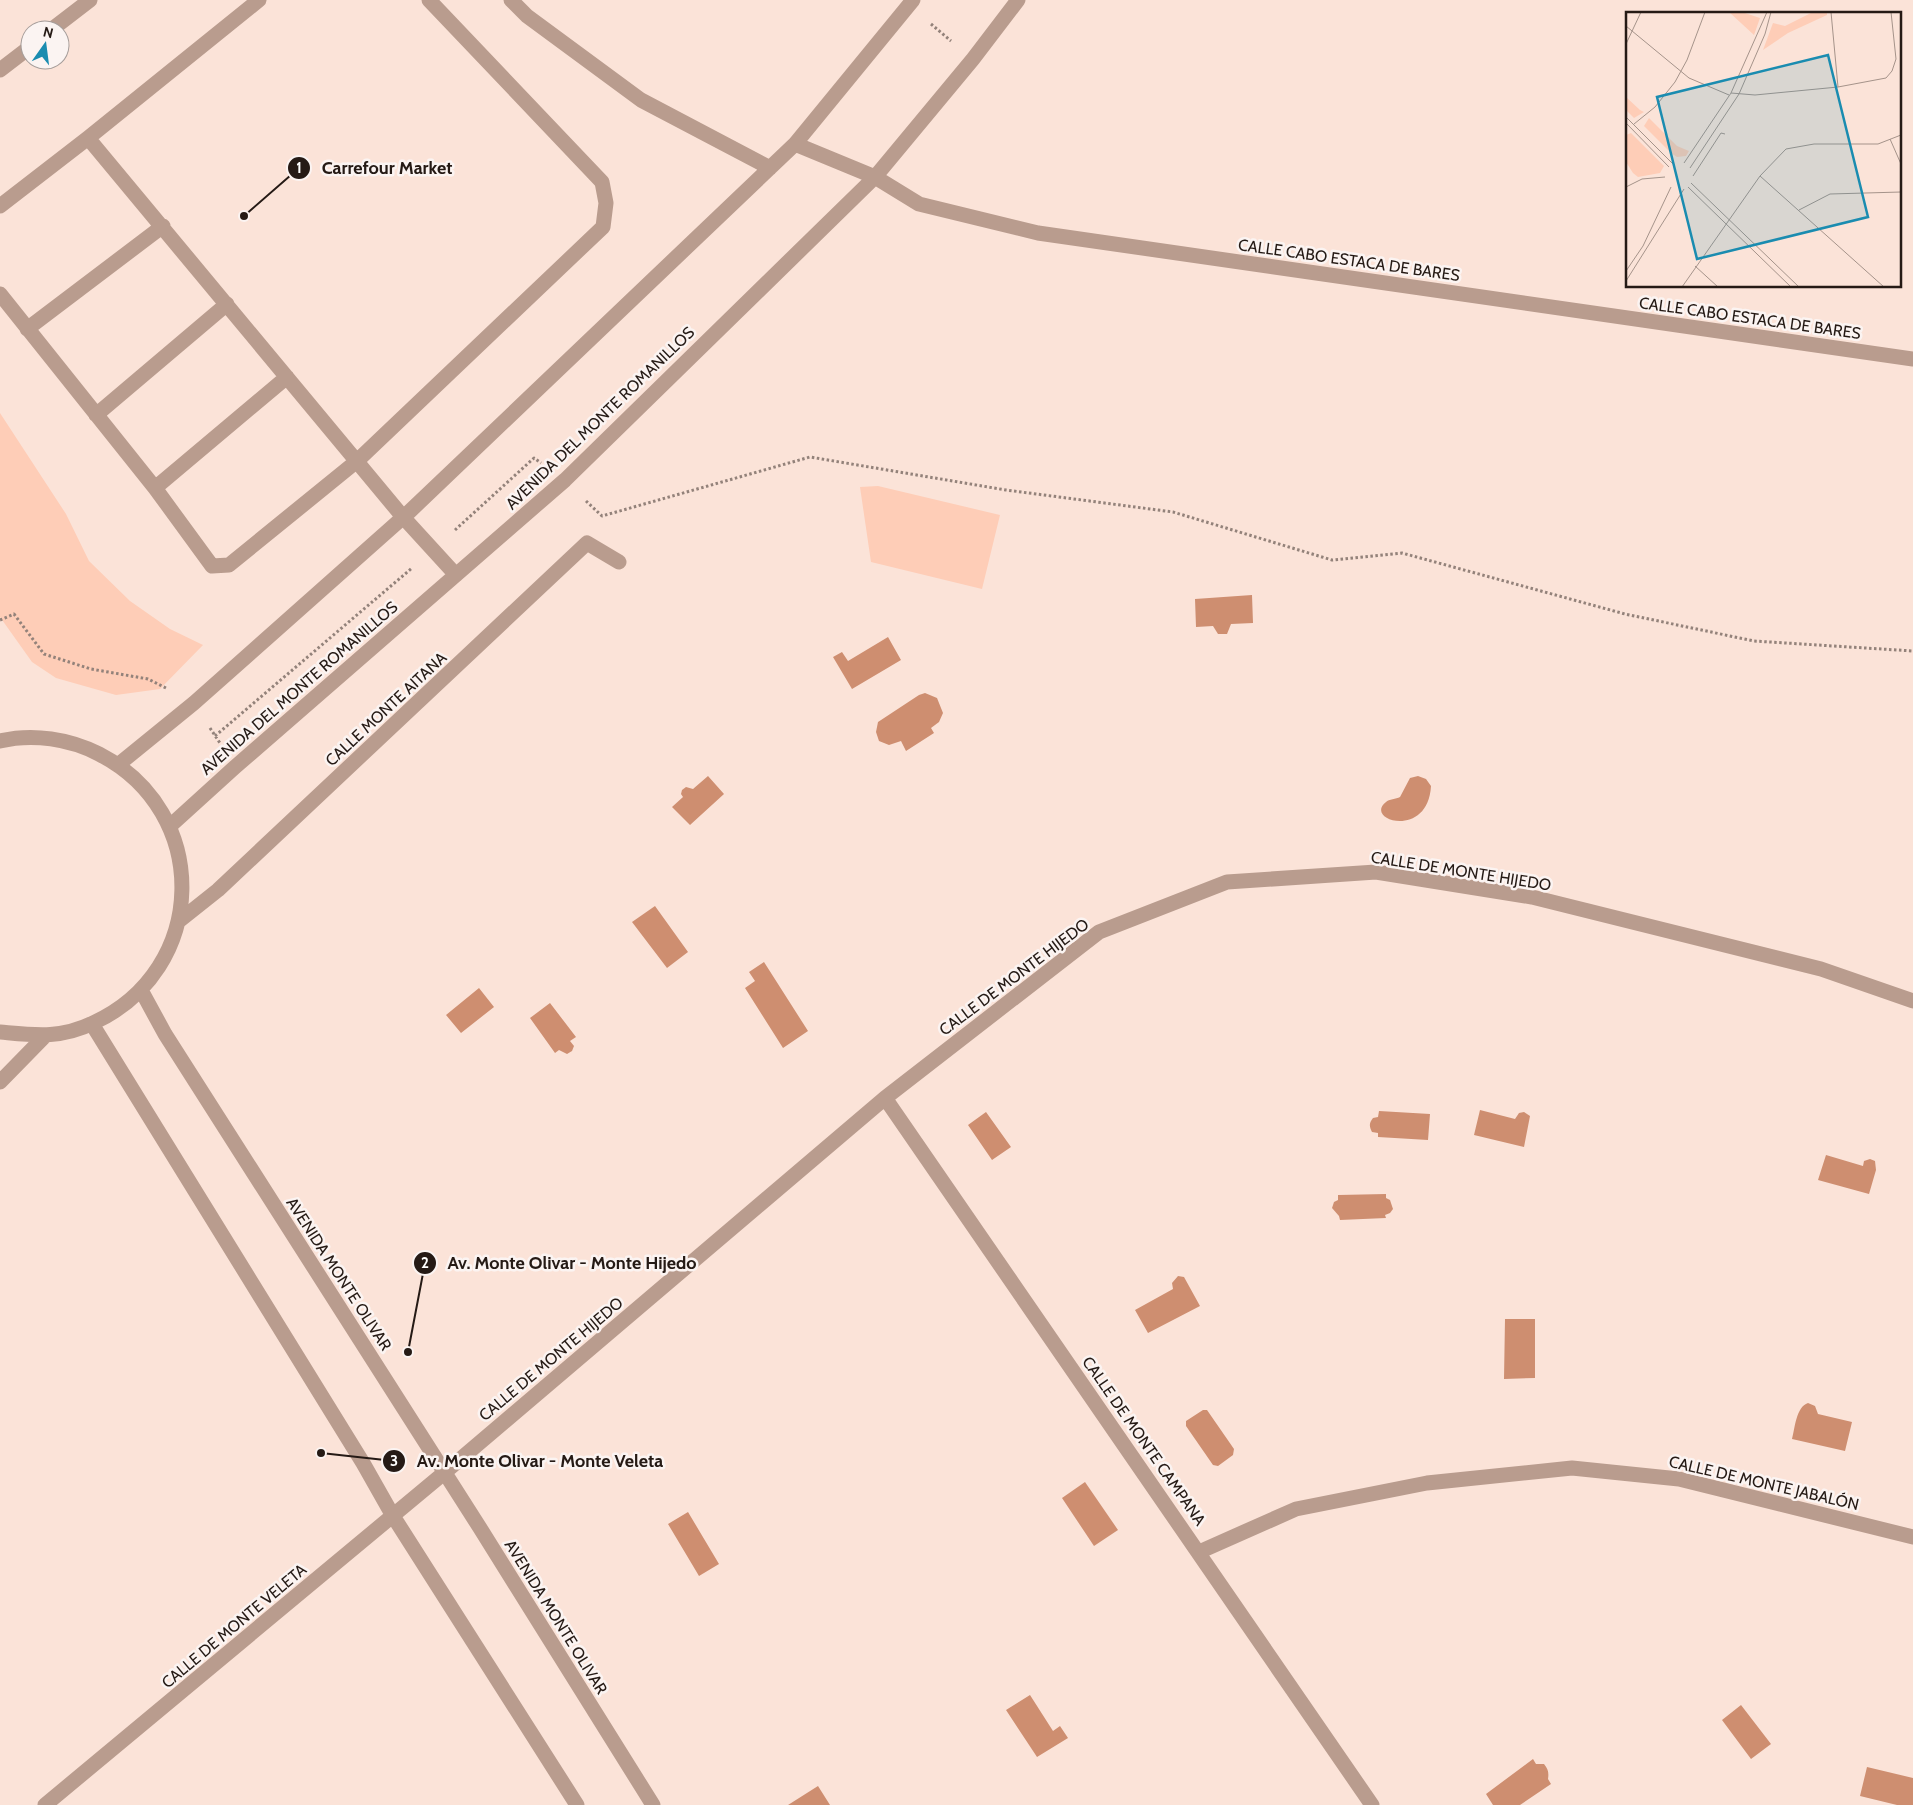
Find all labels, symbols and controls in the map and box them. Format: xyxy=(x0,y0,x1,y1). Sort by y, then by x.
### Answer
inset map xyxy=(1626,12,1900,288)
north arrow xyxy=(20,20,70,70)
text: N xyxy=(41,22,55,42)
callout: Carrefour Market xyxy=(286,152,462,185)
text: Carrefour Market xyxy=(322,157,452,179)
text: 1 xyxy=(296,159,302,177)
street label: CALLE CABO ESTACA DE BARES xyxy=(1237,235,1461,285)
street label: CALLE CABO ESTACA DE BARES xyxy=(1638,293,1862,343)
street label: AVENIDA DEL MONTE ROMANILLOS xyxy=(502,323,698,513)
street label: AVENIDA DEL MONTE ROMANILLOS xyxy=(197,597,401,779)
street label: CALLE MONTE AITANA xyxy=(322,648,450,770)
street label: CALLE DE MONTE HIJEDO xyxy=(1370,847,1552,895)
street label: CALLE DE MONTE HIJEDO xyxy=(936,915,1092,1039)
street label: AVENIDA MONTE OLIVAR xyxy=(282,1194,396,1354)
callout: Av. Monte Olivar - Monte Hijedo xyxy=(412,1246,706,1279)
text: Av. Monte Olivar - Monte Hijedo xyxy=(447,1252,697,1274)
text: 2 xyxy=(421,1254,429,1272)
street label: CALLE DE MONTE HIJEDO xyxy=(475,1293,627,1425)
street label: CALLE DE MONTE CAMPANA xyxy=(1078,1353,1210,1529)
callout: Av. Monte Olivar - Monte Veleta xyxy=(382,1444,673,1477)
text: Av. Monte Olivar - Monte Veleta xyxy=(417,1450,663,1472)
text: 3 xyxy=(390,1452,398,1470)
street label: CALLE DE MONTE JABALÓN xyxy=(1667,1452,1861,1514)
street label: AVENIDA MONTE OLIVAR xyxy=(501,1536,611,1698)
street label: CALLE DE MONTE VELETA xyxy=(158,1560,310,1692)

